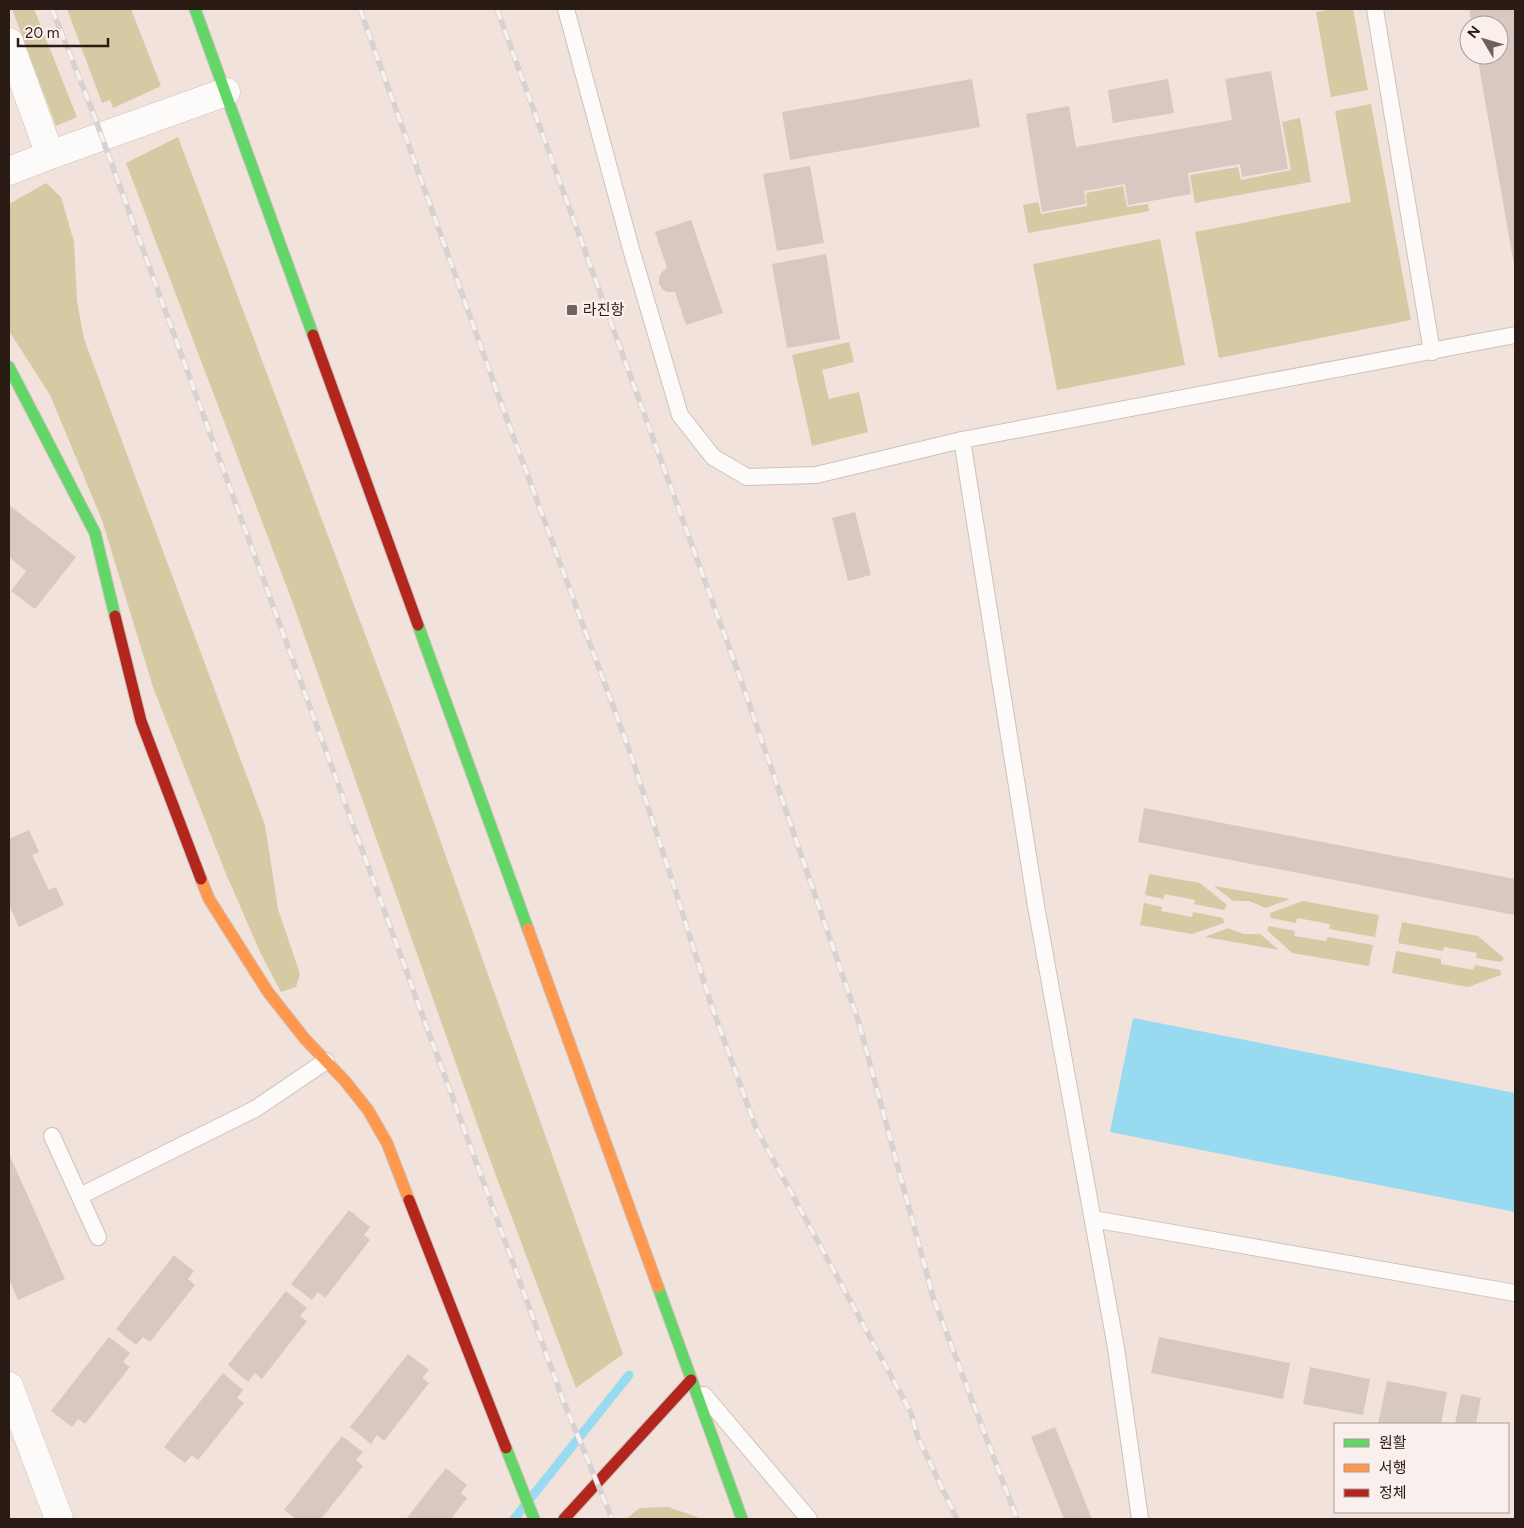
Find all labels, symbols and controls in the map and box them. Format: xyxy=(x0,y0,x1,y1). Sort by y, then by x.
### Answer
scale bar xyxy=(18,15,108,47)
north arrow xyxy=(1459,15,1509,65)
text: N xyxy=(1464,23,1484,42)
text: 20 m xyxy=(25,24,59,42)
place label: 라진항 xyxy=(583,301,625,319)
marker: 라진항 xyxy=(565,303,579,317)
legend xyxy=(1334,1423,1509,1513)
text: 원활 xyxy=(1379,1434,1407,1452)
text: 서행 xyxy=(1379,1459,1407,1477)
text: 정체 xyxy=(1379,1484,1407,1502)

